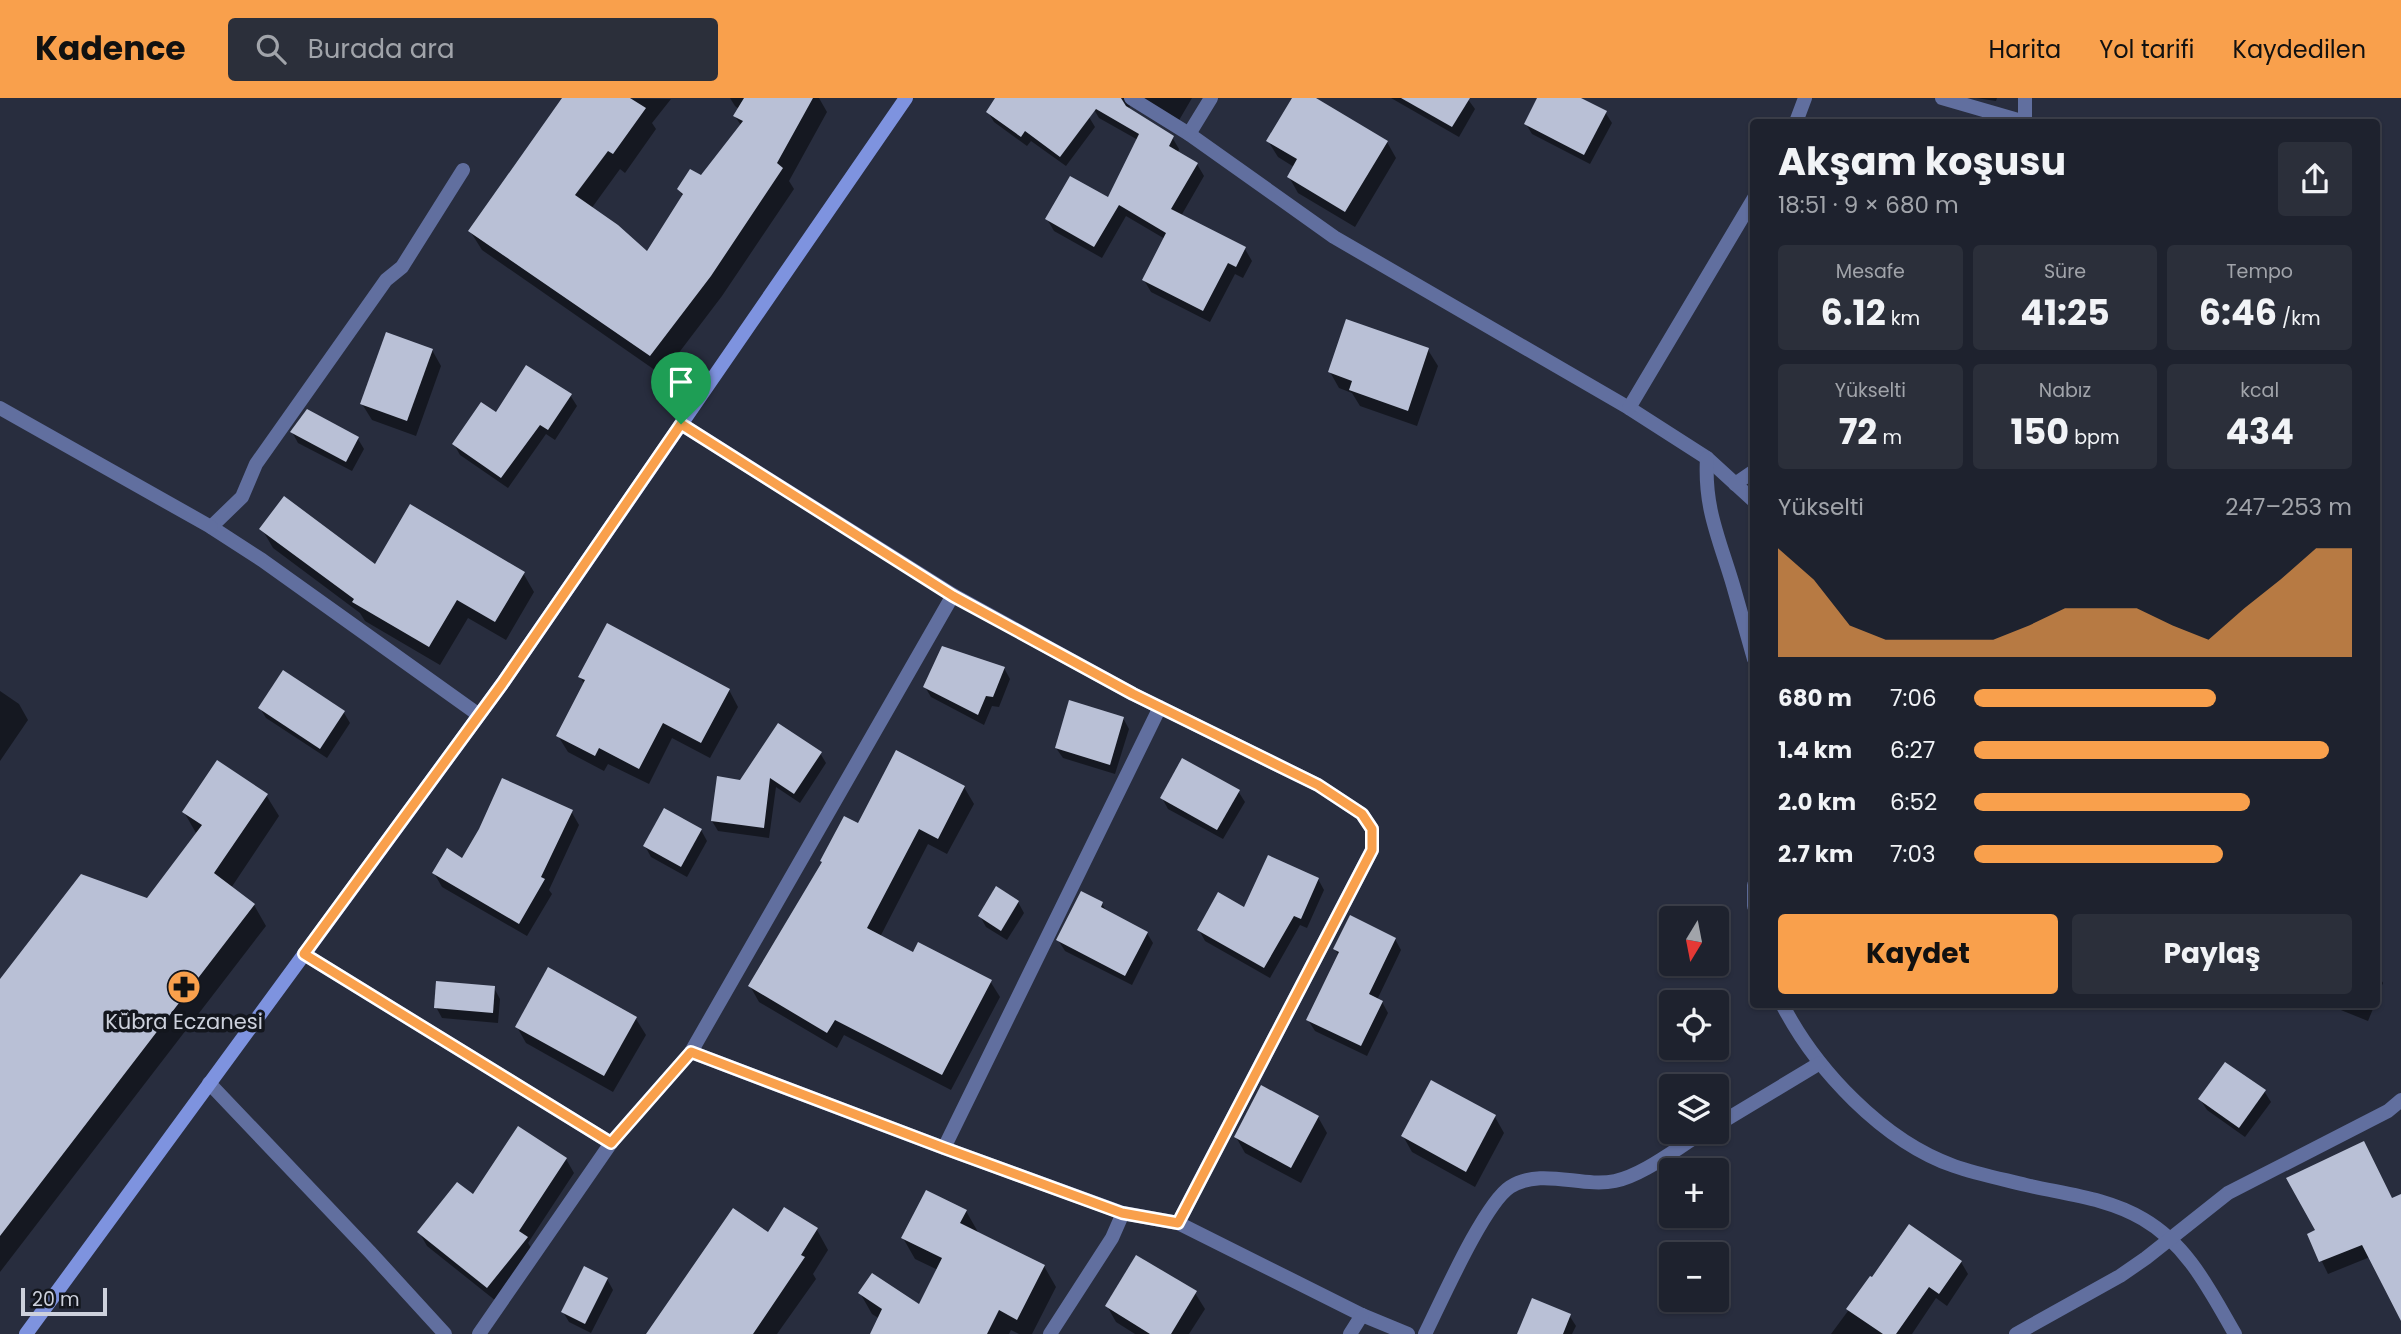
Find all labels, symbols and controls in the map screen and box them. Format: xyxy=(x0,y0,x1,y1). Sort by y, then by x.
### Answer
search box xyxy=(228,18,718,81)
text: Kadence xyxy=(35,25,186,72)
icon: search xyxy=(252,30,290,68)
text: Burada ara xyxy=(308,31,454,67)
text: Harita xyxy=(1989,33,2061,66)
text: Yol tarifi xyxy=(2099,33,2195,66)
text: Kaydedilen xyxy=(2233,33,2366,66)
text: Akşam koşusu xyxy=(1778,135,2066,188)
button: share xyxy=(2278,142,2352,216)
text: 18:51 · 9 × 680 m xyxy=(1778,189,1959,221)
text: Mesafe xyxy=(1836,258,1905,285)
text: Süre xyxy=(2044,258,2086,285)
text: Tempo xyxy=(2226,258,2293,285)
text: 6.12 xyxy=(1820,288,1886,337)
text: 41:25 xyxy=(2020,288,2110,337)
text: 6:46 xyxy=(2199,288,2277,337)
text: km xyxy=(1886,305,1920,332)
text: /km xyxy=(2277,305,2321,332)
pin xyxy=(651,352,711,424)
icon: arrive xyxy=(662,363,700,401)
text: Yükselti xyxy=(1835,377,1906,404)
text: Nabız xyxy=(2039,377,2091,404)
text: kcal xyxy=(2240,377,2279,404)
text: 72 xyxy=(1839,407,1877,456)
text: 150 xyxy=(2010,407,2069,456)
text: 434 xyxy=(2225,407,2294,456)
text: m xyxy=(1877,424,1902,451)
text: bpm xyxy=(2069,424,2120,451)
text: Yükselti xyxy=(1778,491,1864,523)
text: 247–253 m xyxy=(2225,491,2352,523)
text: 680 m xyxy=(1778,682,1852,714)
text: 7:06 xyxy=(1890,682,1937,714)
text: 1.4 km xyxy=(1778,734,1852,766)
text: 6:27 xyxy=(1890,734,1935,766)
text: 2.0 km xyxy=(1778,786,1856,818)
text: 6:52 xyxy=(1890,786,1937,818)
text: 2.7 km xyxy=(1778,838,1853,870)
text: 7:03 xyxy=(1890,838,1935,870)
north arrow xyxy=(1659,906,1729,976)
map controls xyxy=(1659,906,1729,1312)
button: Kaydet xyxy=(1778,914,2058,994)
button: Paylaş xyxy=(2072,914,2352,994)
pharmacy icon: Kübra Eczanesi xyxy=(165,968,203,1006)
button: locate xyxy=(1659,990,1729,1060)
place label: Kübra Eczanesi xyxy=(105,1007,263,1036)
button: layers xyxy=(1659,1074,1729,1144)
button: + xyxy=(1659,1158,1729,1228)
button: − xyxy=(1659,1242,1729,1312)
scale bar xyxy=(21,1285,107,1317)
text: 20 m xyxy=(32,1286,80,1313)

